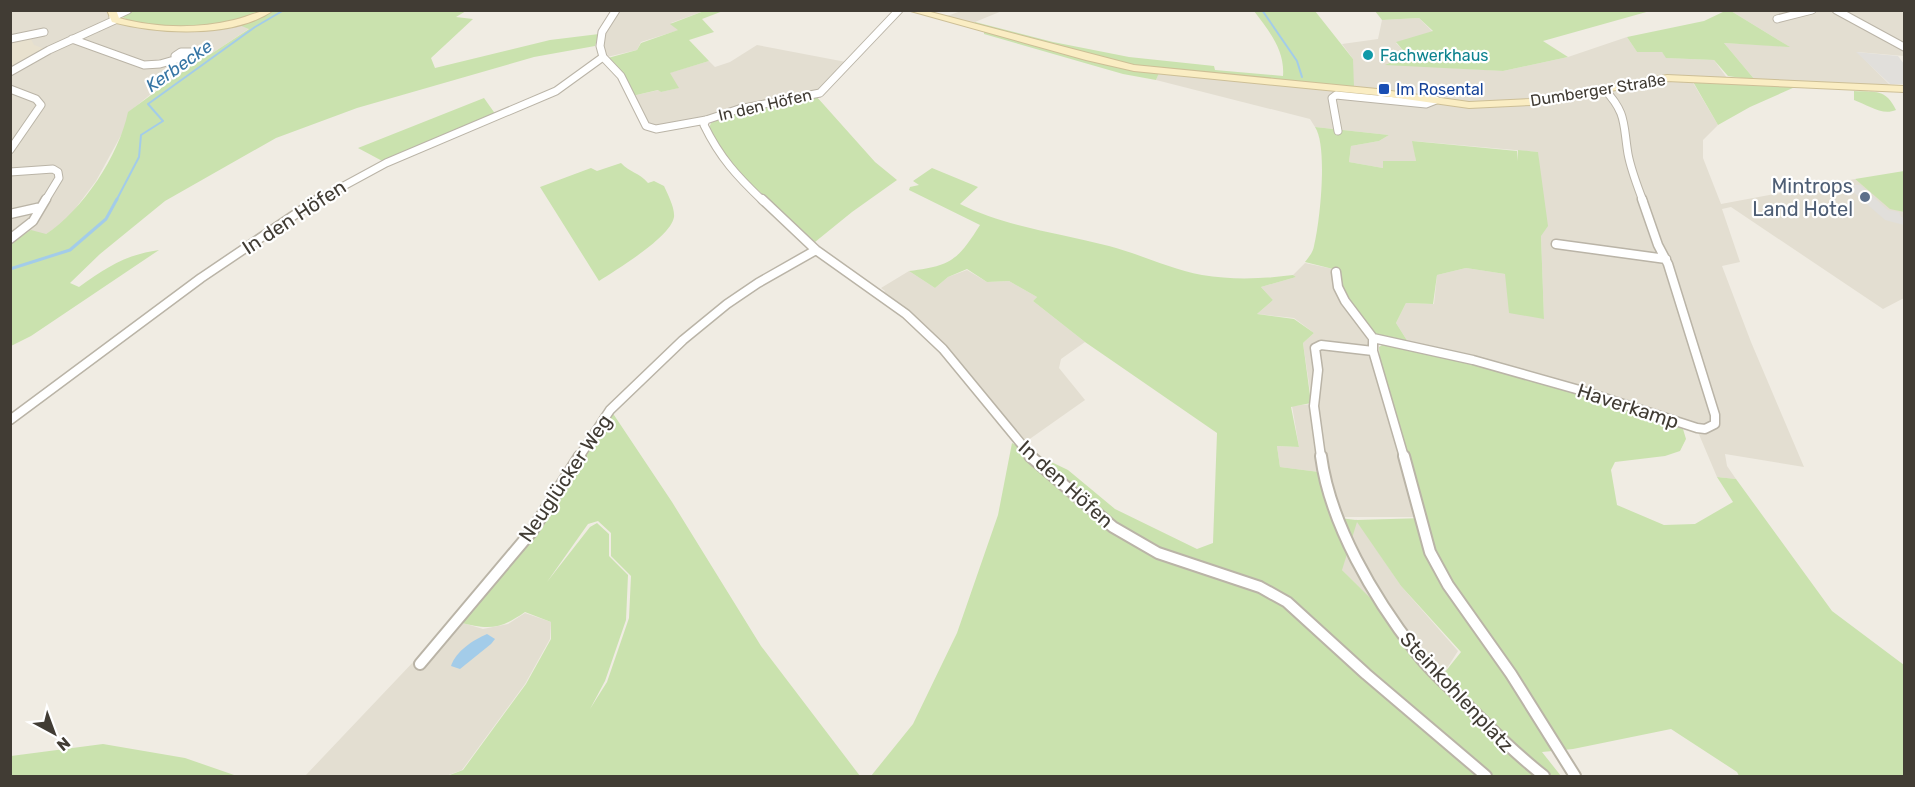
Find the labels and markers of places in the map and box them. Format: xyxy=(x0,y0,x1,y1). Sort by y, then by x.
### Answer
place label: Fachwerkhaus xyxy=(1380,46,1488,65)
marker: Fachwerkhaus xyxy=(1361,48,1375,62)
place label: Im Rosental xyxy=(1396,80,1484,99)
marker: Im Rosental xyxy=(1377,82,1391,96)
place label: Mintrops Land Hotel xyxy=(1752,174,1853,221)
marker: Mintrops Land Hotel xyxy=(1858,190,1872,204)

